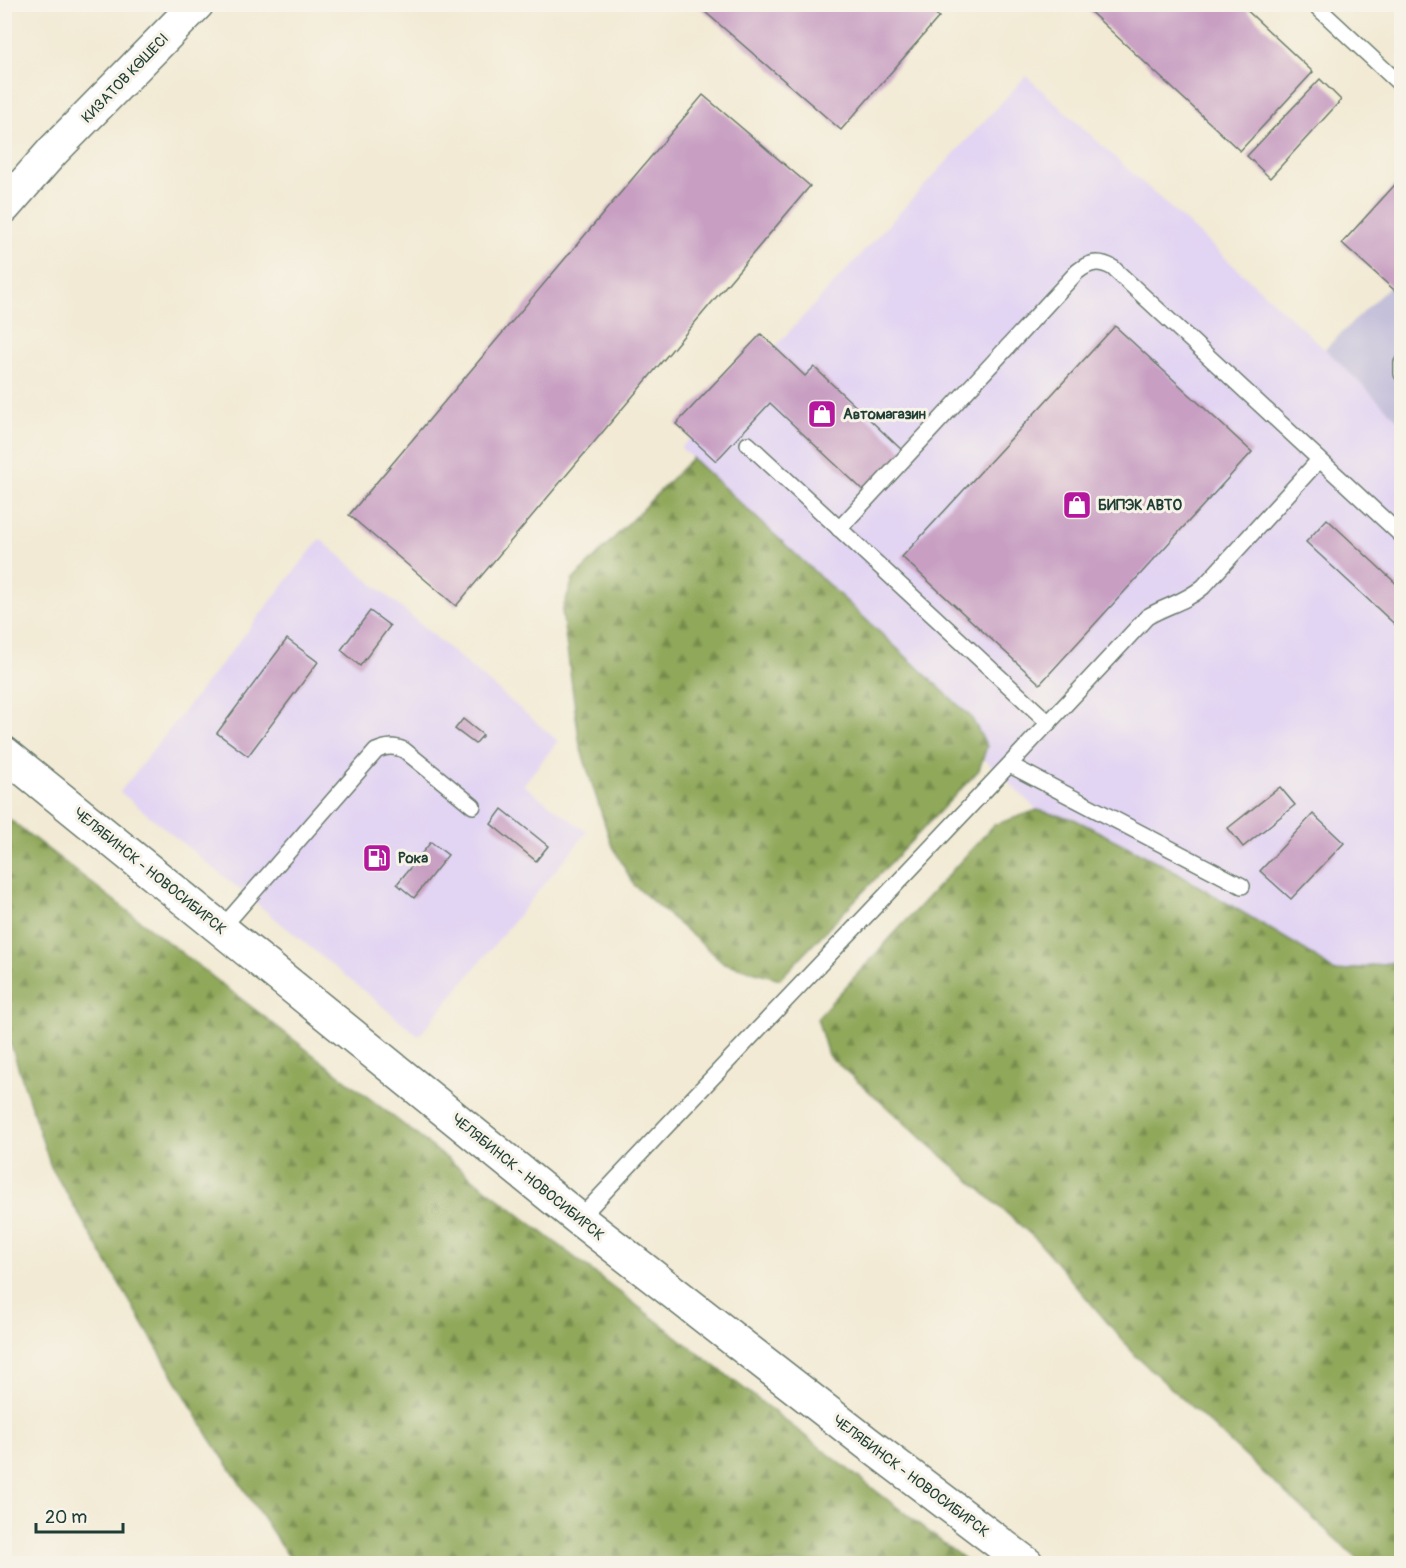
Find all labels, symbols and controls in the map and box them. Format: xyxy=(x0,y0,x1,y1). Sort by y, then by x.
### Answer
street label: КИЗАТОВ КӨШЕСІ xyxy=(78,29,173,127)
shop icon: Автомагазин xyxy=(806,398,838,430)
place label: Автомагазин xyxy=(843,405,927,424)
shop icon: БИПЭК АВТО xyxy=(1061,489,1093,521)
place label: БИПЭК АВТО xyxy=(1098,496,1182,515)
street label: ЧЕЛЯБИНСК - НОВОСИБИРСК xyxy=(69,804,230,939)
fuel station icon: Рока xyxy=(361,842,393,874)
place label: Рока xyxy=(398,849,428,868)
street label: ЧЕЛЯБИНСК - НОВОСИБИРСК xyxy=(447,1110,608,1245)
street label: ЧЕЛЯБИНСК - НОВОСИБИРСК xyxy=(829,1411,993,1542)
scale bar xyxy=(36,1496,123,1534)
text: 20 m xyxy=(45,1506,87,1529)

